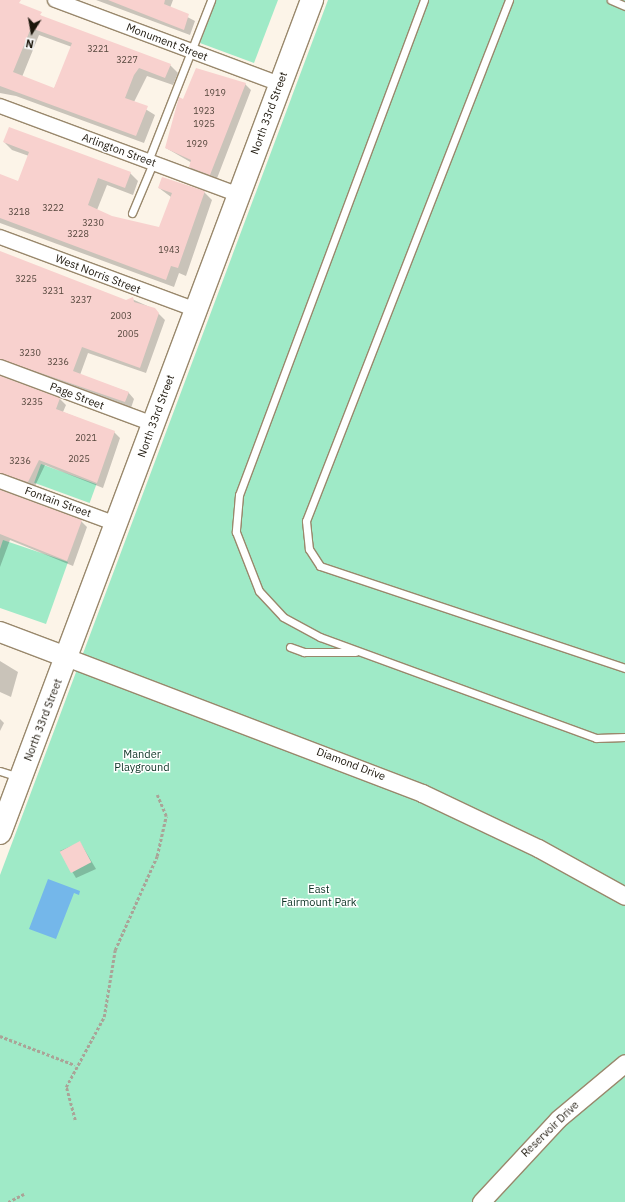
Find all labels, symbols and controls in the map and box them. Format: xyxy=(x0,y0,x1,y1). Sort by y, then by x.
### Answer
north arrow xyxy=(12,12,52,52)
street label: Monument Street xyxy=(124,20,210,64)
text: N xyxy=(24,36,35,51)
house number: 3221 xyxy=(87,44,109,54)
house number: 3227 xyxy=(116,55,138,65)
street label: North 33rd Street xyxy=(248,70,290,156)
house number: 1919 xyxy=(204,88,226,98)
house number: 1923 xyxy=(193,106,215,116)
house number: 1925 xyxy=(193,119,215,129)
street label: Arlington Street xyxy=(80,130,158,170)
house number: 1929 xyxy=(186,139,208,149)
house number: 3222 xyxy=(42,203,64,213)
house number: 3218 xyxy=(8,207,30,217)
house number: 3230 xyxy=(82,218,104,228)
house number: 3228 xyxy=(67,229,89,239)
house number: 1943 xyxy=(158,245,180,255)
street label: West Norris Street xyxy=(53,252,143,296)
house number: 3225 xyxy=(15,274,37,284)
house number: 3231 xyxy=(42,286,64,296)
house number: 3237 xyxy=(70,295,92,305)
house number: 2003 xyxy=(110,311,132,321)
house number: 2005 xyxy=(117,329,139,339)
house number: 3230 xyxy=(19,348,41,358)
house number: 3236 xyxy=(47,357,69,367)
street label: North 33rd Street xyxy=(135,373,177,459)
street label: Page Street xyxy=(48,380,106,412)
house number: 3235 xyxy=(21,397,43,407)
house number: 2021 xyxy=(75,433,97,443)
house number: 2025 xyxy=(68,454,90,464)
house number: 3236 xyxy=(9,456,31,466)
street label: Fontain Street xyxy=(23,484,93,520)
street label: North 33rd Street xyxy=(21,677,65,763)
street label: Diamond Drive xyxy=(315,745,387,783)
park label: Mander Playground xyxy=(114,748,170,774)
park label: East Fairmount Park xyxy=(281,883,357,909)
street label: Reservoir Drive xyxy=(518,1098,582,1160)

